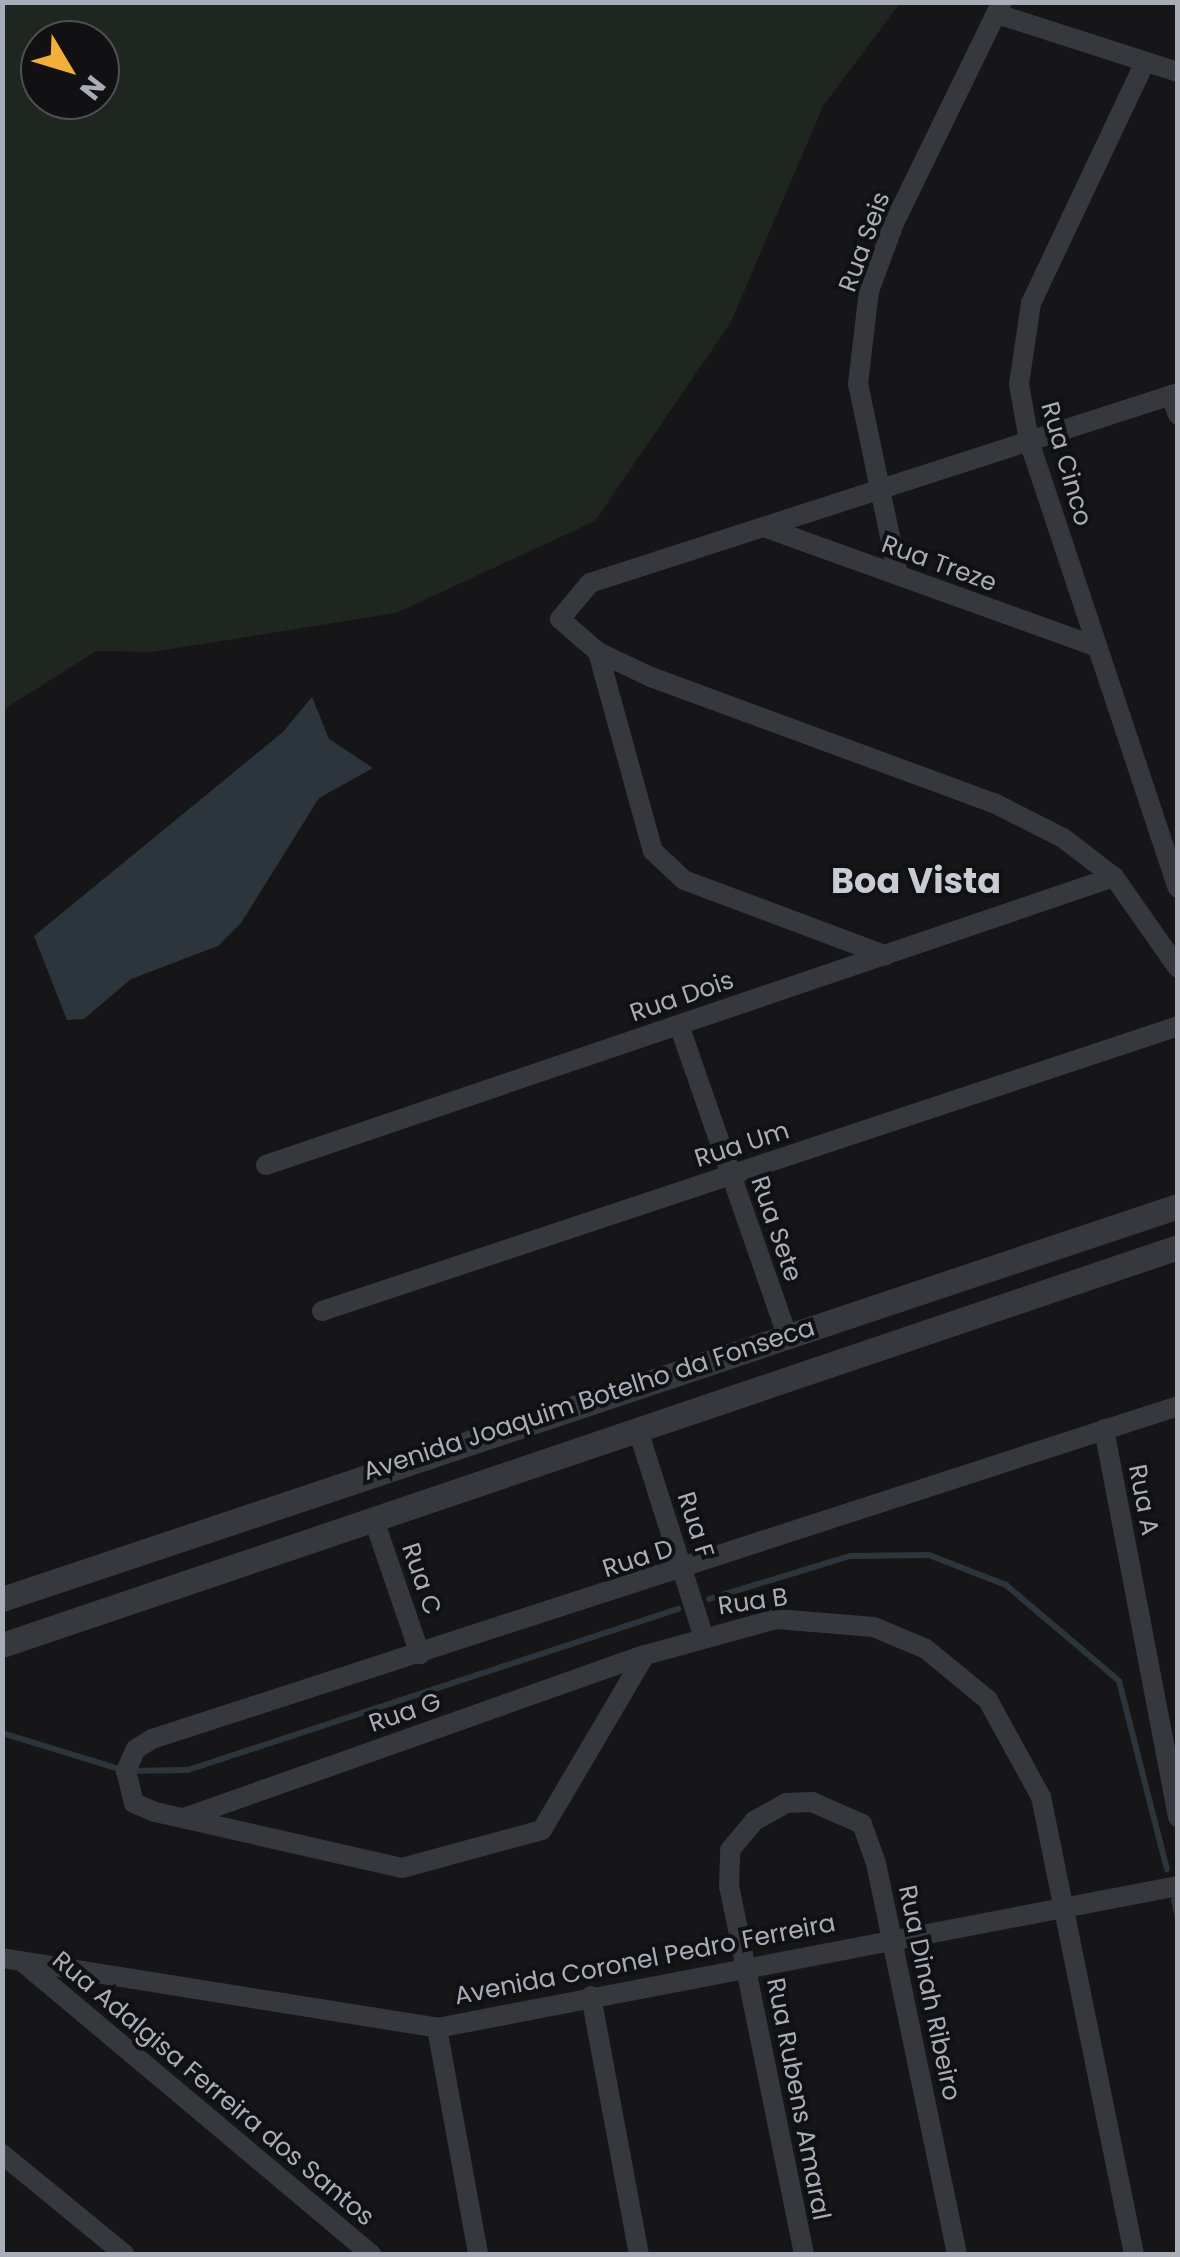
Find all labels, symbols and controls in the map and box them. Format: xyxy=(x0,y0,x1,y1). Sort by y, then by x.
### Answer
north arrow xyxy=(20,20,120,120)
text: N xyxy=(71,67,114,108)
street label: Rua Seis xyxy=(833,188,897,296)
street label: Rua Cinco xyxy=(1034,399,1098,529)
street label: Rua Treze xyxy=(877,529,1001,599)
district label: Boa Vista xyxy=(831,860,1001,902)
street label: Rua Dois xyxy=(626,965,738,1029)
street label: Rua Um xyxy=(691,1116,793,1174)
street label: Rua Sete xyxy=(744,1172,808,1286)
street label: Avenida Joaquim Botelho da Fonseca xyxy=(359,1313,819,1487)
street label: Rua A xyxy=(1121,1462,1165,1538)
street label: Rua F xyxy=(670,1488,720,1562)
street label: Rua D xyxy=(599,1534,677,1584)
street label: Rua C xyxy=(395,1539,447,1619)
street label: Rua B xyxy=(716,1582,790,1622)
street label: Rua G xyxy=(365,1687,445,1739)
street label: Rua Dinah Ribeiro xyxy=(892,1883,966,2103)
street label: Avenida Coronel Pedro Ferreira xyxy=(452,1908,838,2012)
street label: Rua Adalgisa Ferreira dos Santos xyxy=(46,1945,380,2233)
street label: Rua Rubens Amaral xyxy=(760,1975,836,2223)

